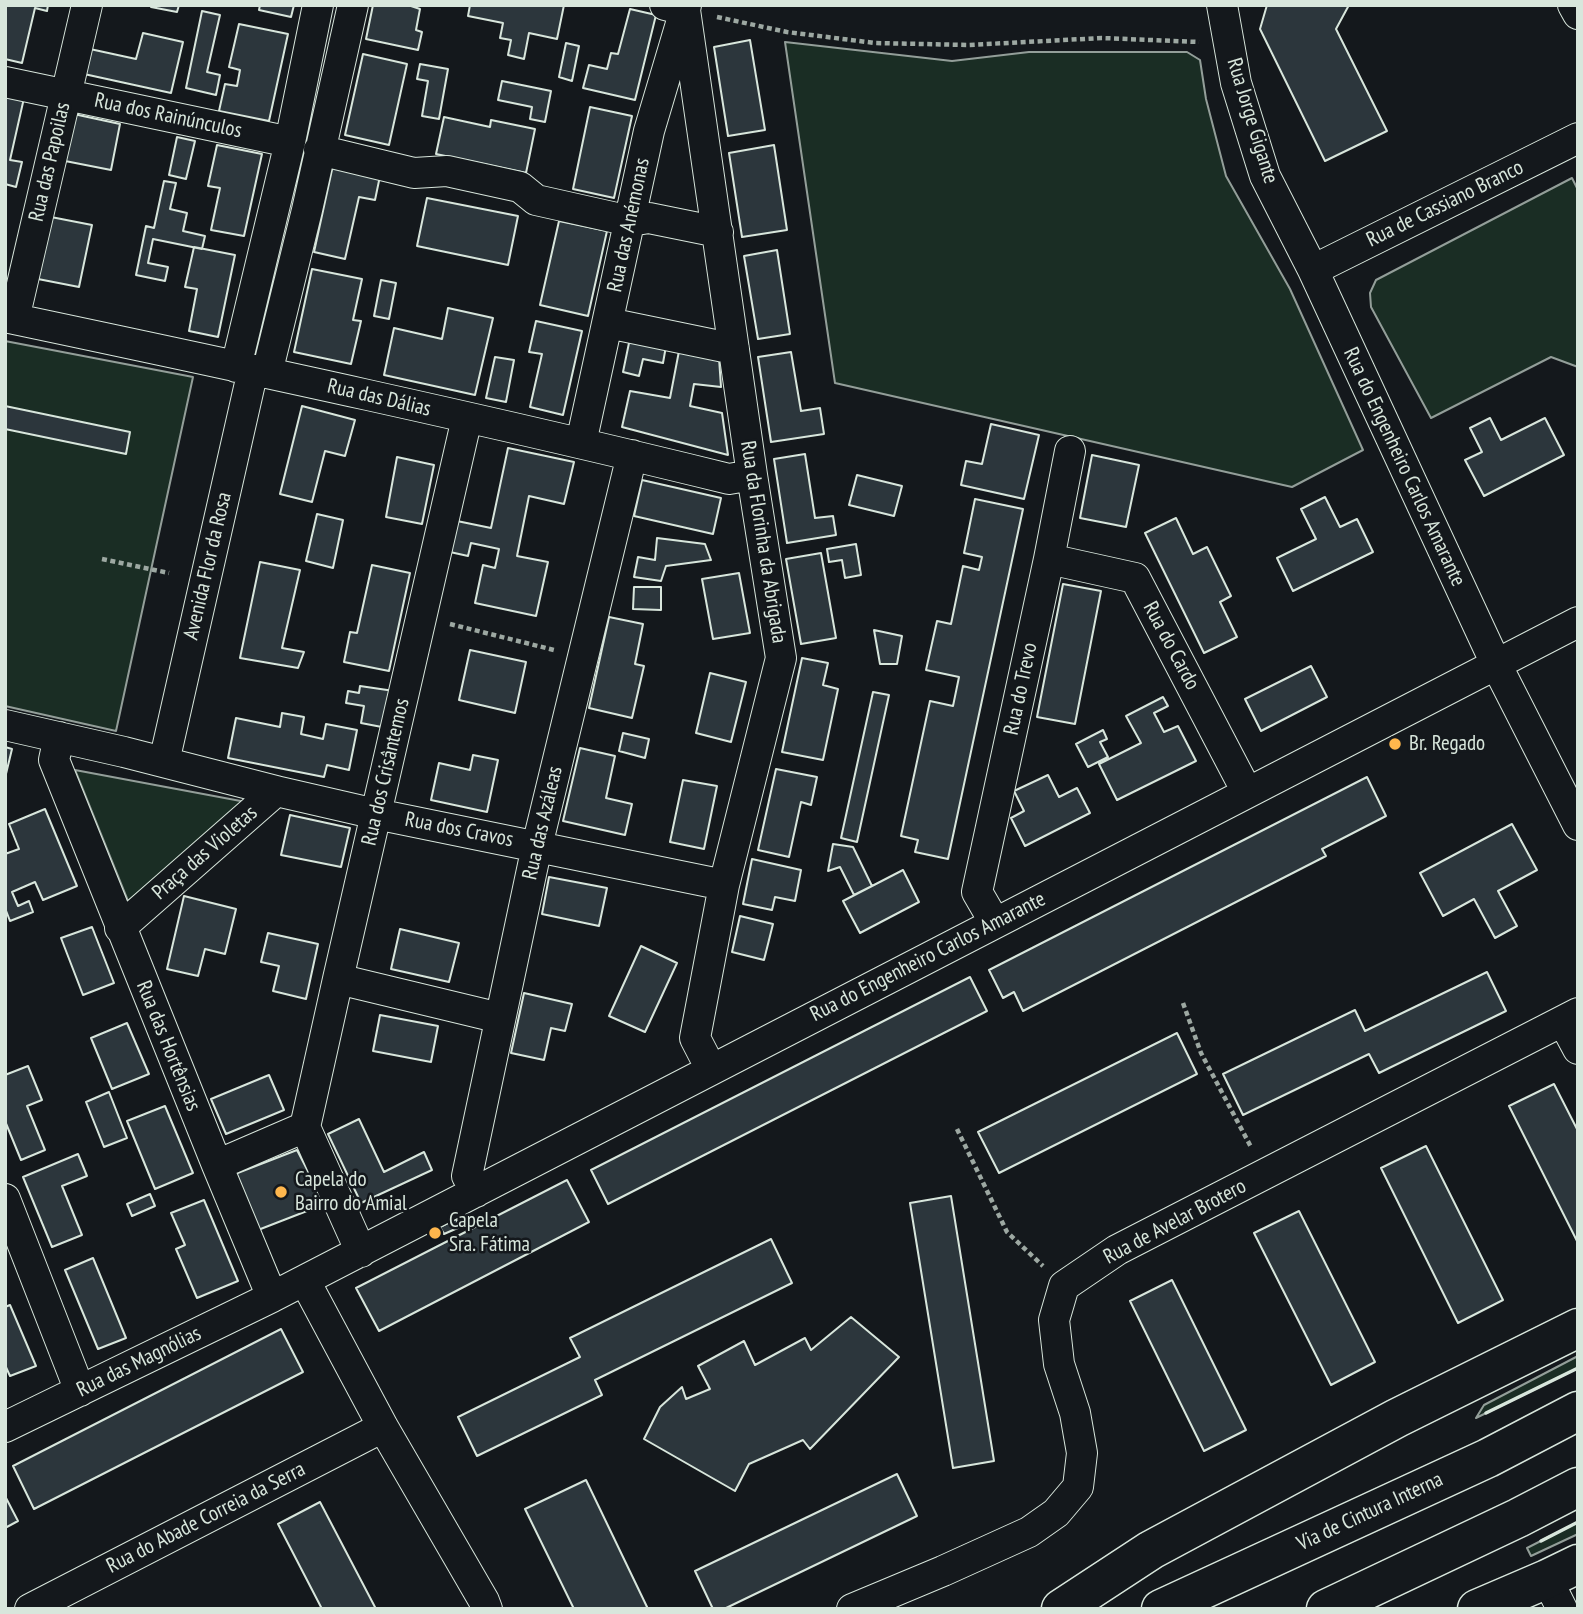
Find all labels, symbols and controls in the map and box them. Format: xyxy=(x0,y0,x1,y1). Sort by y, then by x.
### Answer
street label: Rua Jorge Gigante xyxy=(1221,55,1283,187)
street label: Rua dos Rainúnculos xyxy=(92,88,244,144)
street label: Rua das Papoilas xyxy=(24,100,76,224)
street label: Rua de Cassiano Branco xyxy=(1362,155,1528,253)
street label: Rua das Anémonas xyxy=(602,156,656,294)
street label: Rua do Engenheiro Carlos Amarante xyxy=(1338,344,1470,590)
street label: Rua das Dálias xyxy=(325,374,433,422)
street label: Rua da Florinha da Abrigada xyxy=(735,439,791,645)
street label: Avenida Flor da Rosa xyxy=(179,490,237,642)
street label: Rua do Cardo xyxy=(1137,598,1205,694)
street label: Rua do Trevo xyxy=(999,641,1043,737)
street label: Rua dos Crisântemos xyxy=(357,696,415,848)
place label: Br. Regado xyxy=(1409,731,1485,757)
marker: Br. Regado xyxy=(1387,736,1403,752)
street label: Rua das Azáleas xyxy=(518,764,568,882)
street label: Praça das Violetas xyxy=(147,801,263,905)
street label: Rua dos Cravos xyxy=(403,807,515,853)
street label: Rua do Engenheiro Carlos Amarante xyxy=(806,887,1050,1027)
street label: Rua das Hortênsias xyxy=(130,977,206,1115)
place label: Capela do Bairro do Amial xyxy=(295,1167,407,1217)
street label: Rua de Avelar Brotero xyxy=(1099,1174,1251,1270)
marker: Capela do Bairro do Amial xyxy=(273,1184,289,1200)
place label: Capela Sra. Fátima xyxy=(449,1208,530,1258)
marker: Capela Sra. Fátima xyxy=(427,1225,443,1241)
street label: Rua das Magnólias xyxy=(73,1321,205,1403)
street label: Rua do Abade Correia da Serra xyxy=(102,1457,310,1579)
street label: Via de Cintura Interna xyxy=(1293,1467,1447,1557)

